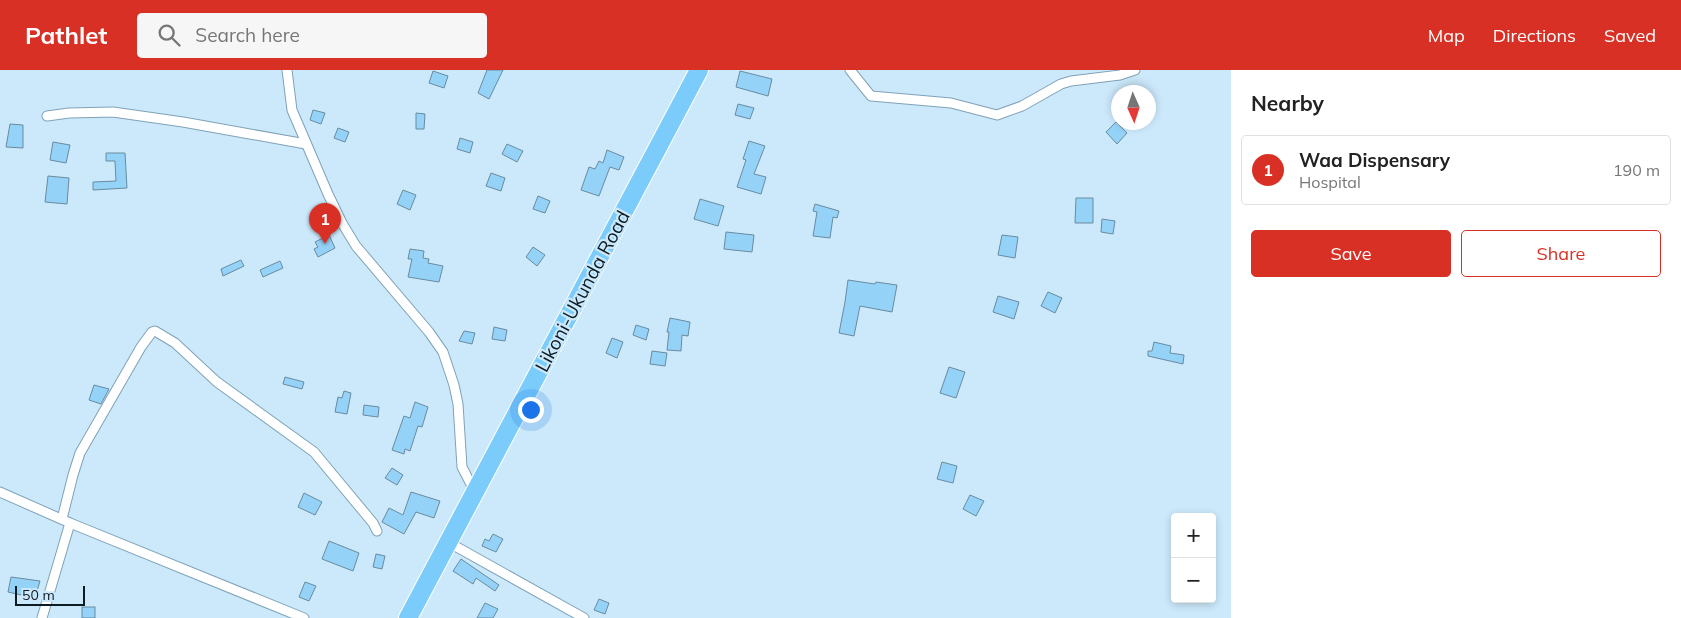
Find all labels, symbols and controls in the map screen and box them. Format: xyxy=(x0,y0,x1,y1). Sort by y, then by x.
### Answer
search box xyxy=(137,13,487,58)
text: Pathlet xyxy=(25,20,107,50)
icon: search xyxy=(155,21,183,49)
text: Search here xyxy=(195,23,300,47)
text: Map xyxy=(1428,24,1465,47)
text: Directions xyxy=(1493,24,1576,47)
text: Saved xyxy=(1604,24,1656,47)
north arrow xyxy=(1111,85,1156,130)
text: Nearby xyxy=(1251,90,1324,116)
text: Waa Dispensary xyxy=(1299,148,1450,172)
text: 1 xyxy=(1263,160,1273,180)
text: 190 m xyxy=(1613,160,1660,180)
text: Hospital xyxy=(1299,172,1361,192)
pin: 1 xyxy=(309,203,341,244)
street label: Likoni-Ukunda Road xyxy=(529,206,635,376)
button: Save xyxy=(1251,230,1451,277)
button: Share xyxy=(1461,230,1661,277)
your location xyxy=(518,397,544,423)
map controls xyxy=(1171,513,1216,603)
button: + xyxy=(1171,513,1216,558)
button: − xyxy=(1171,558,1216,603)
scale bar xyxy=(15,583,85,606)
text: 50 m xyxy=(22,586,55,604)

